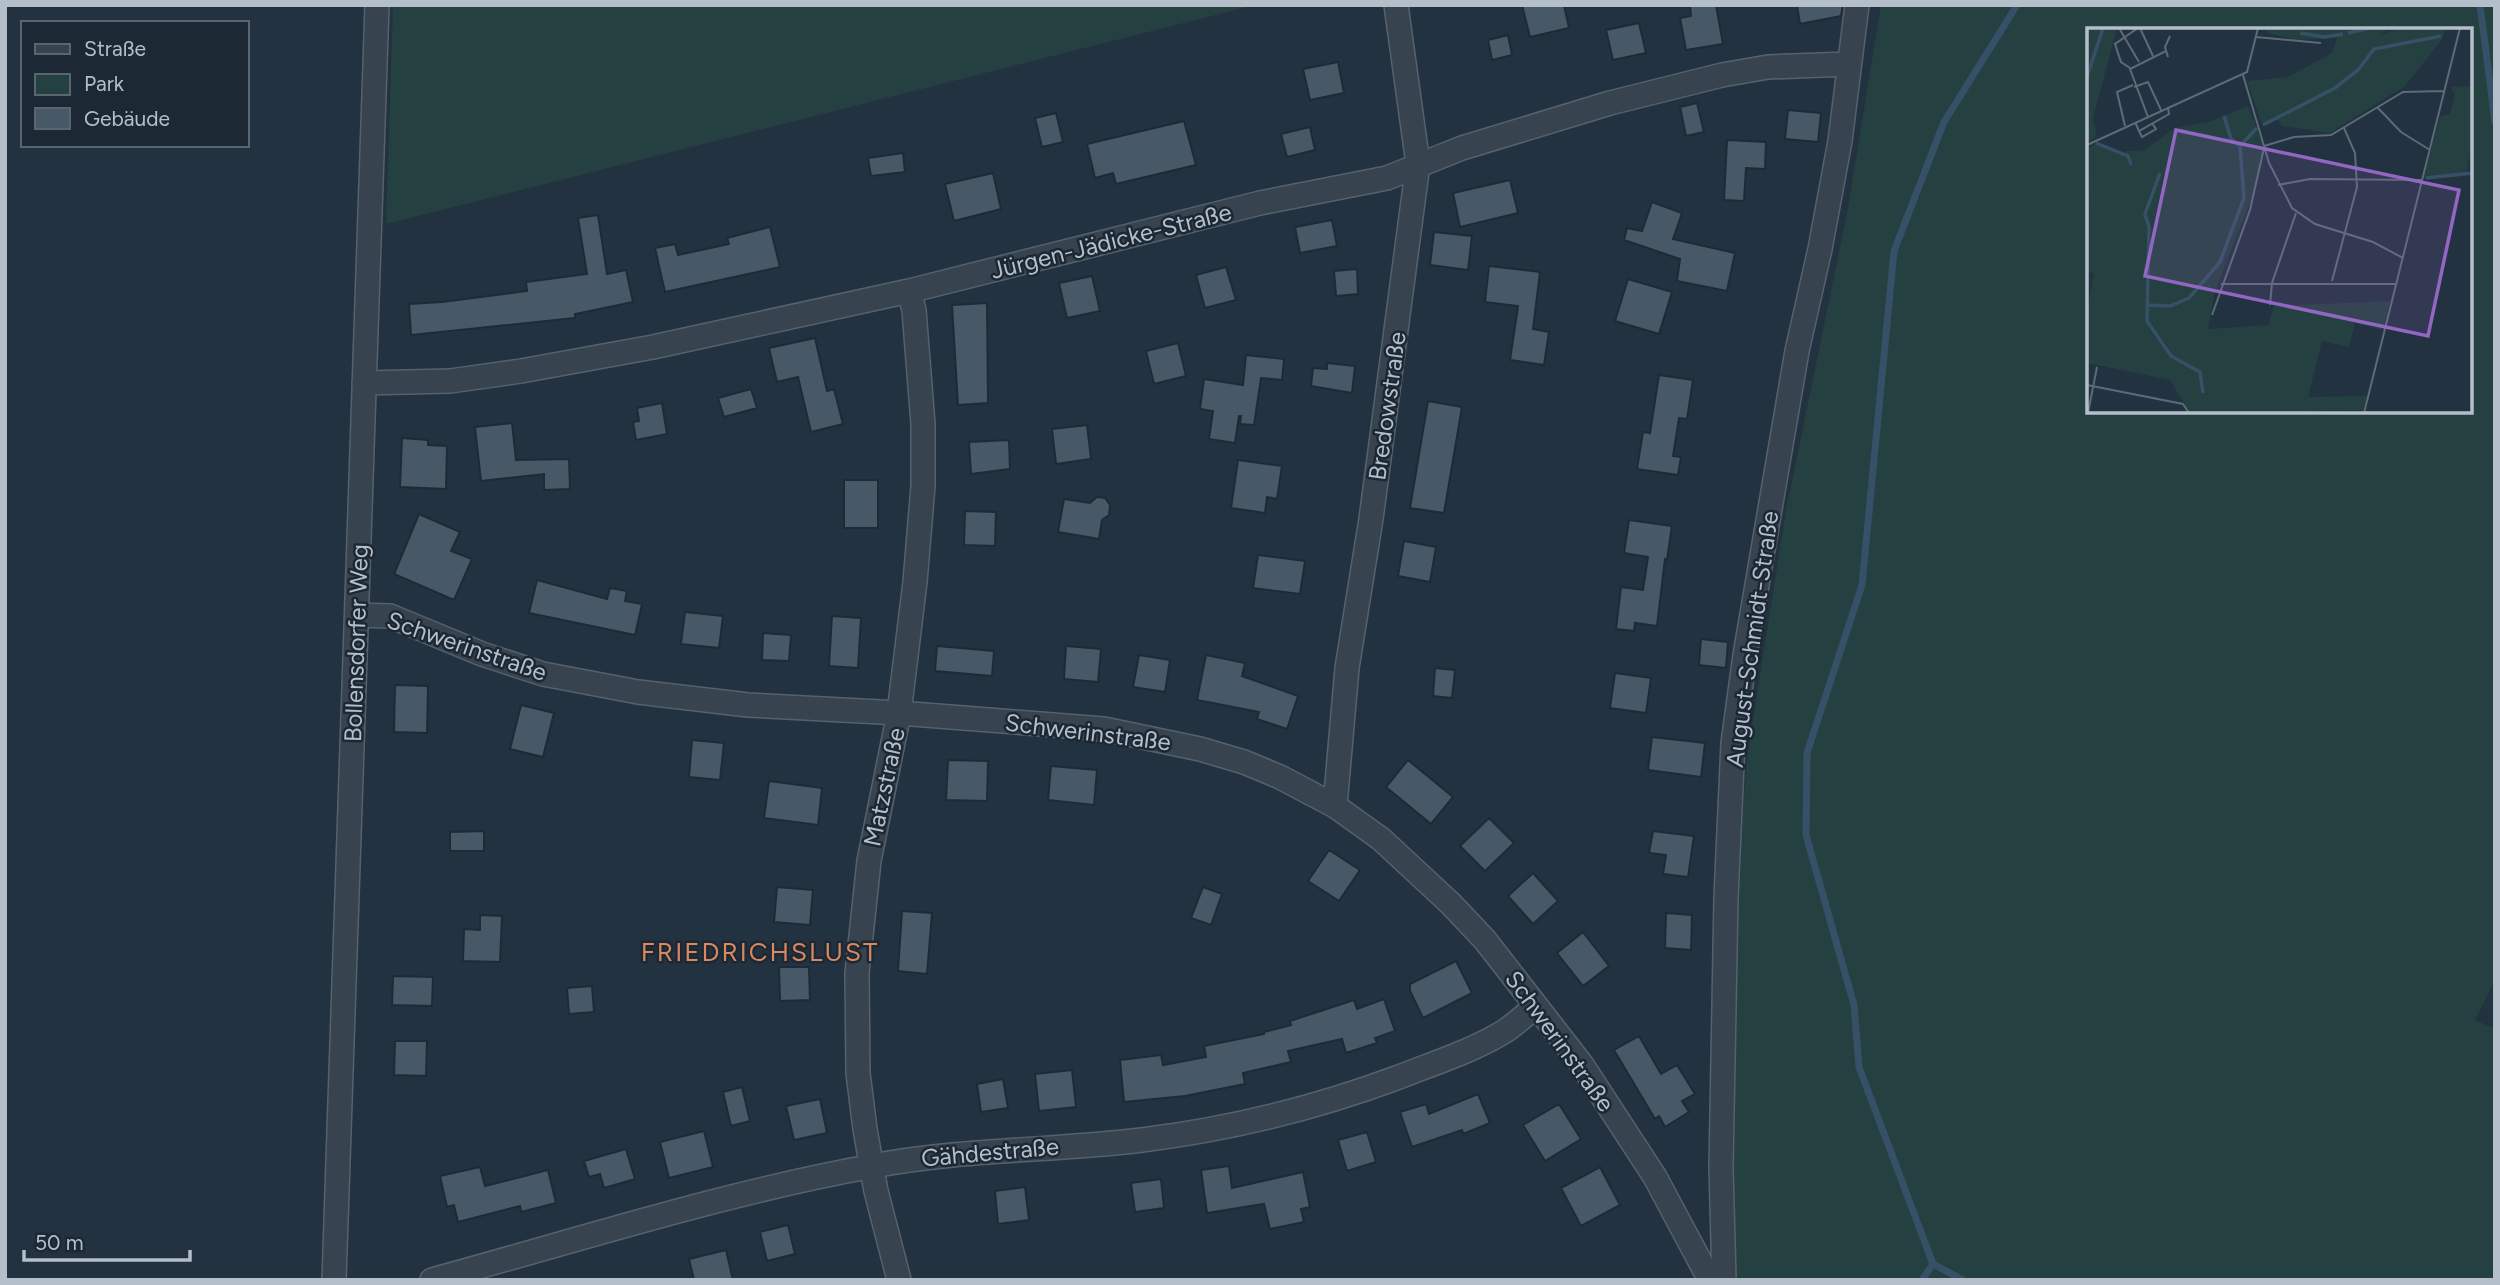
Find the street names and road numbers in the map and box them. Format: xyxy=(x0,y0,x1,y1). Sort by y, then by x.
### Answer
street label: Jürgen-Jädicke-Straße xyxy=(988,197,1234,285)
street label: Bredowstraße xyxy=(1362,330,1412,482)
street label: August-Schmidt-Straße xyxy=(1720,509,1784,769)
street label: Bollensdorfer Weg xyxy=(338,543,374,743)
street label: Schwerinstraße xyxy=(383,605,551,687)
street label: Schwerinstraße xyxy=(1003,707,1173,757)
street label: Matzstraße xyxy=(857,725,911,849)
street label: Schwerinstraße xyxy=(1499,965,1621,1117)
street label: Gähdestraße xyxy=(920,1132,1060,1172)

